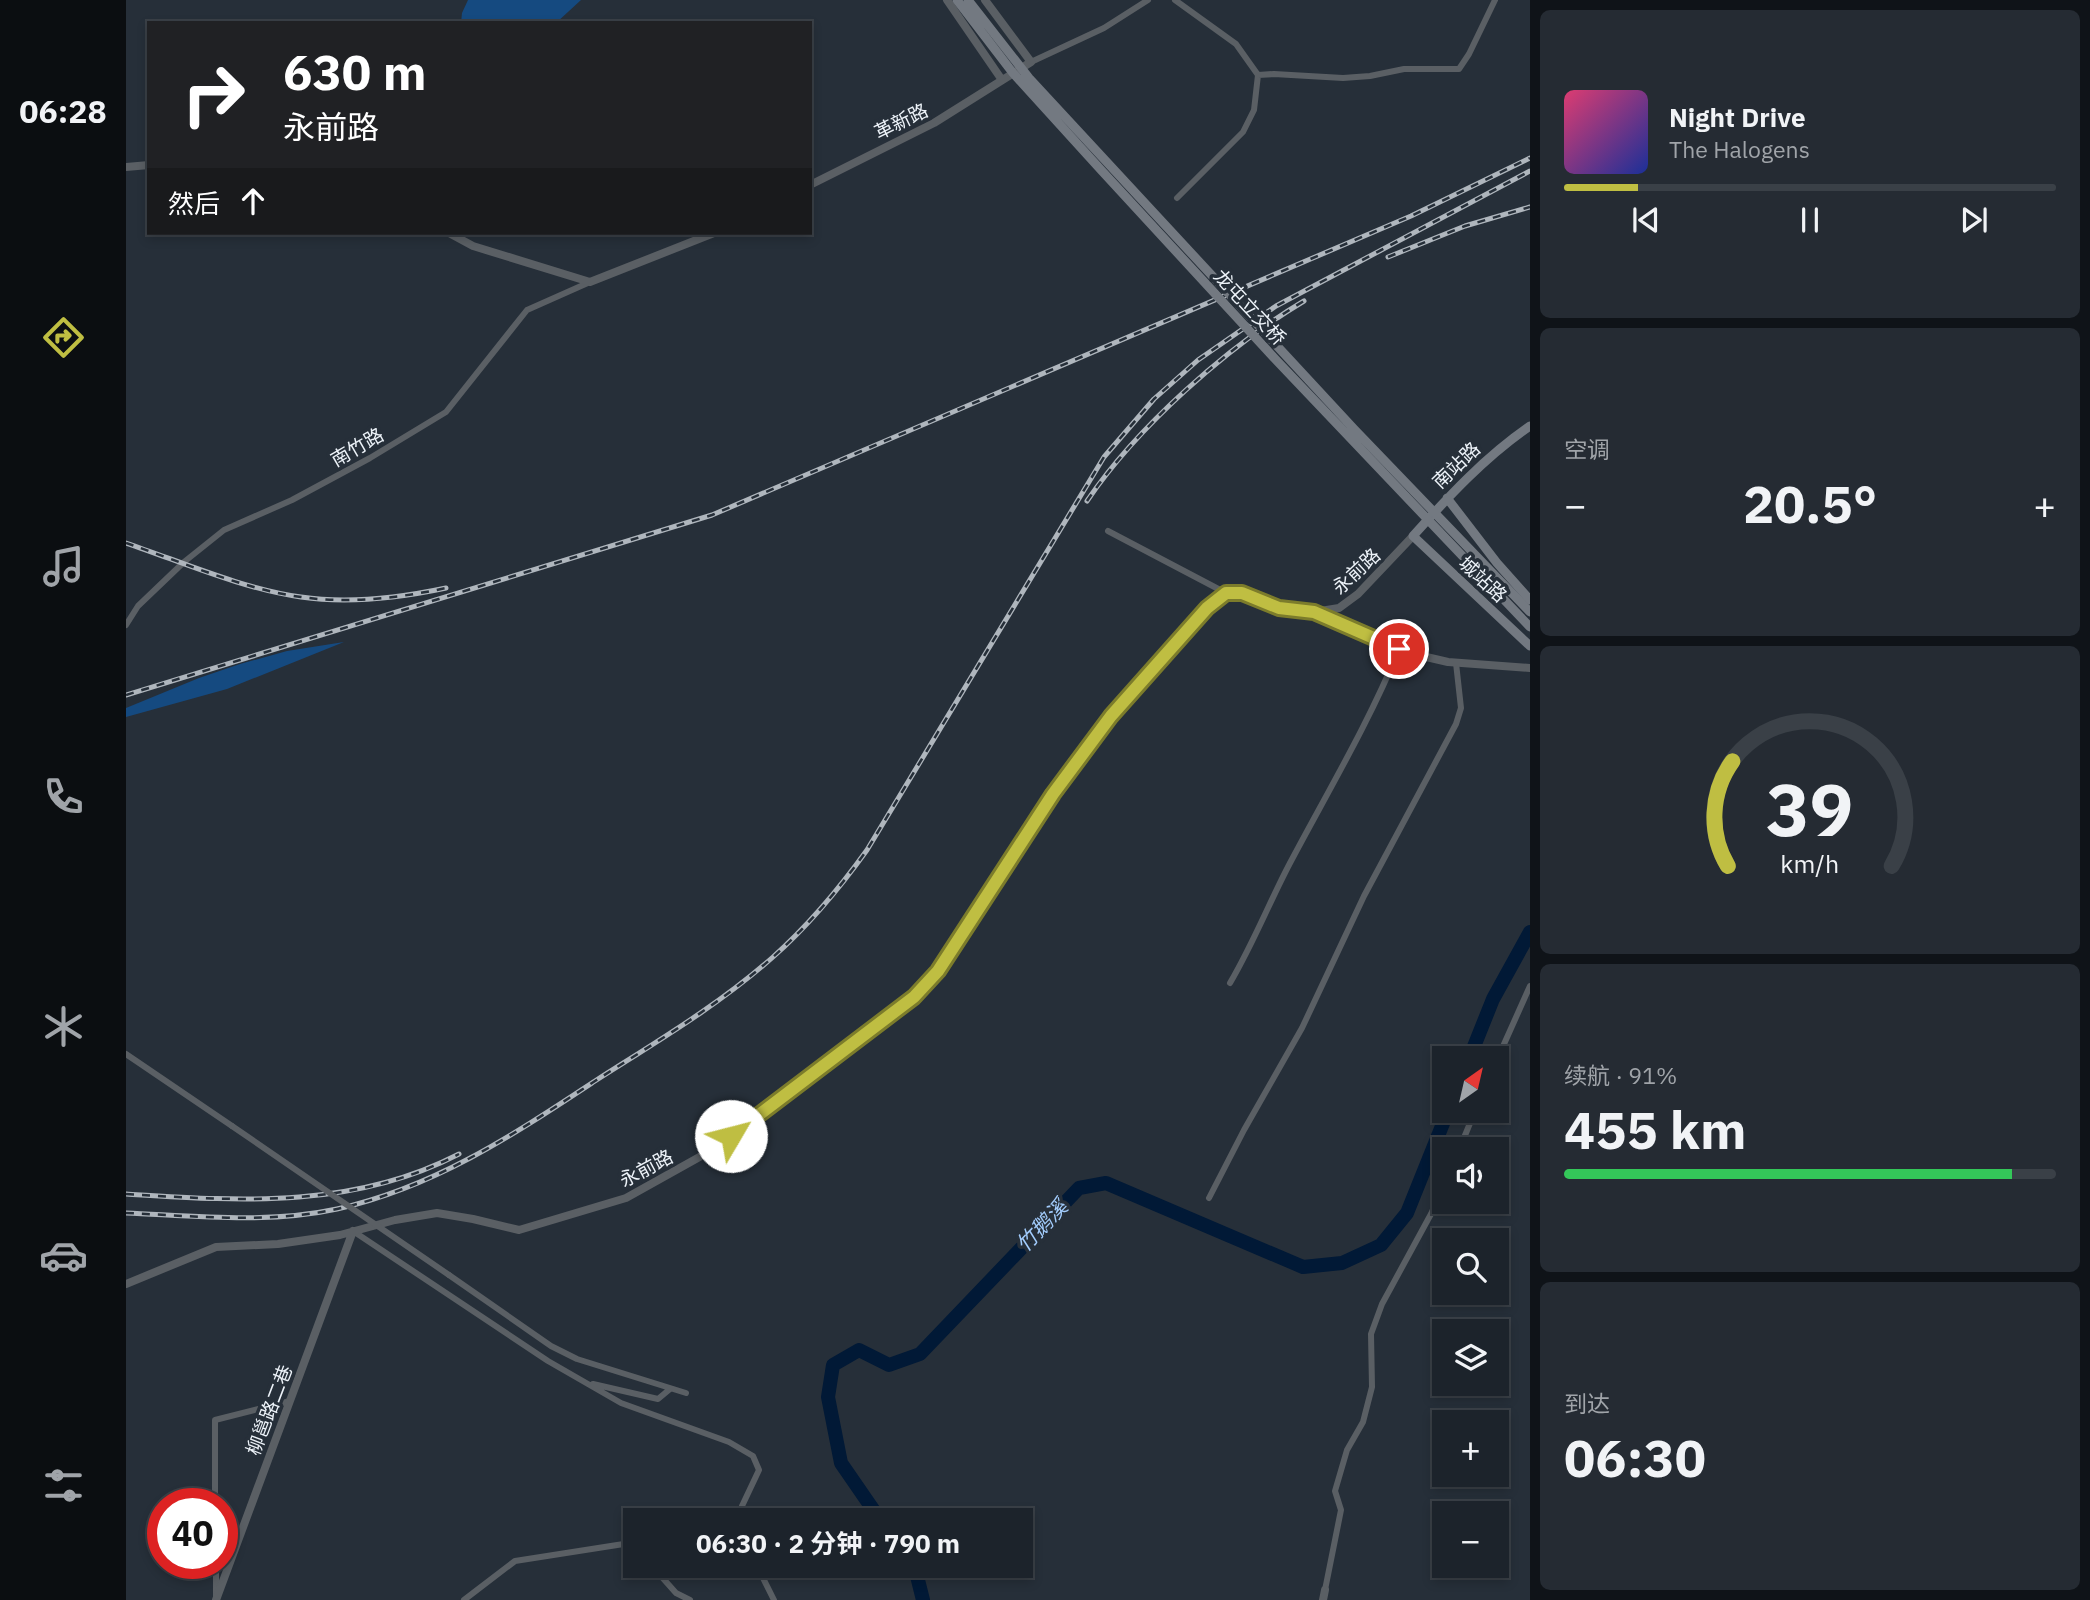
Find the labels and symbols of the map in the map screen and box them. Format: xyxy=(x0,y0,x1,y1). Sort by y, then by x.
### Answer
street label: 革新路 xyxy=(870,98,932,144)
street label: 龙屯立交桥 xyxy=(1209,264,1291,350)
street label: 南竹路 xyxy=(326,422,388,472)
street label: 南站路 xyxy=(1427,437,1485,493)
street label: 永前路 xyxy=(1327,543,1385,599)
street label: 城站路 xyxy=(1454,551,1512,607)
pin xyxy=(1369,619,1429,679)
north arrow xyxy=(1432,1046,1508,1124)
position arrow xyxy=(694,1099,768,1173)
street label: 永前路 xyxy=(615,1144,677,1192)
water label: 竹鹅溪 xyxy=(1009,1191,1075,1258)
street label: 柳邕路二巷 xyxy=(241,1361,297,1459)
speed limit sign: 40 xyxy=(147,1488,238,1579)

